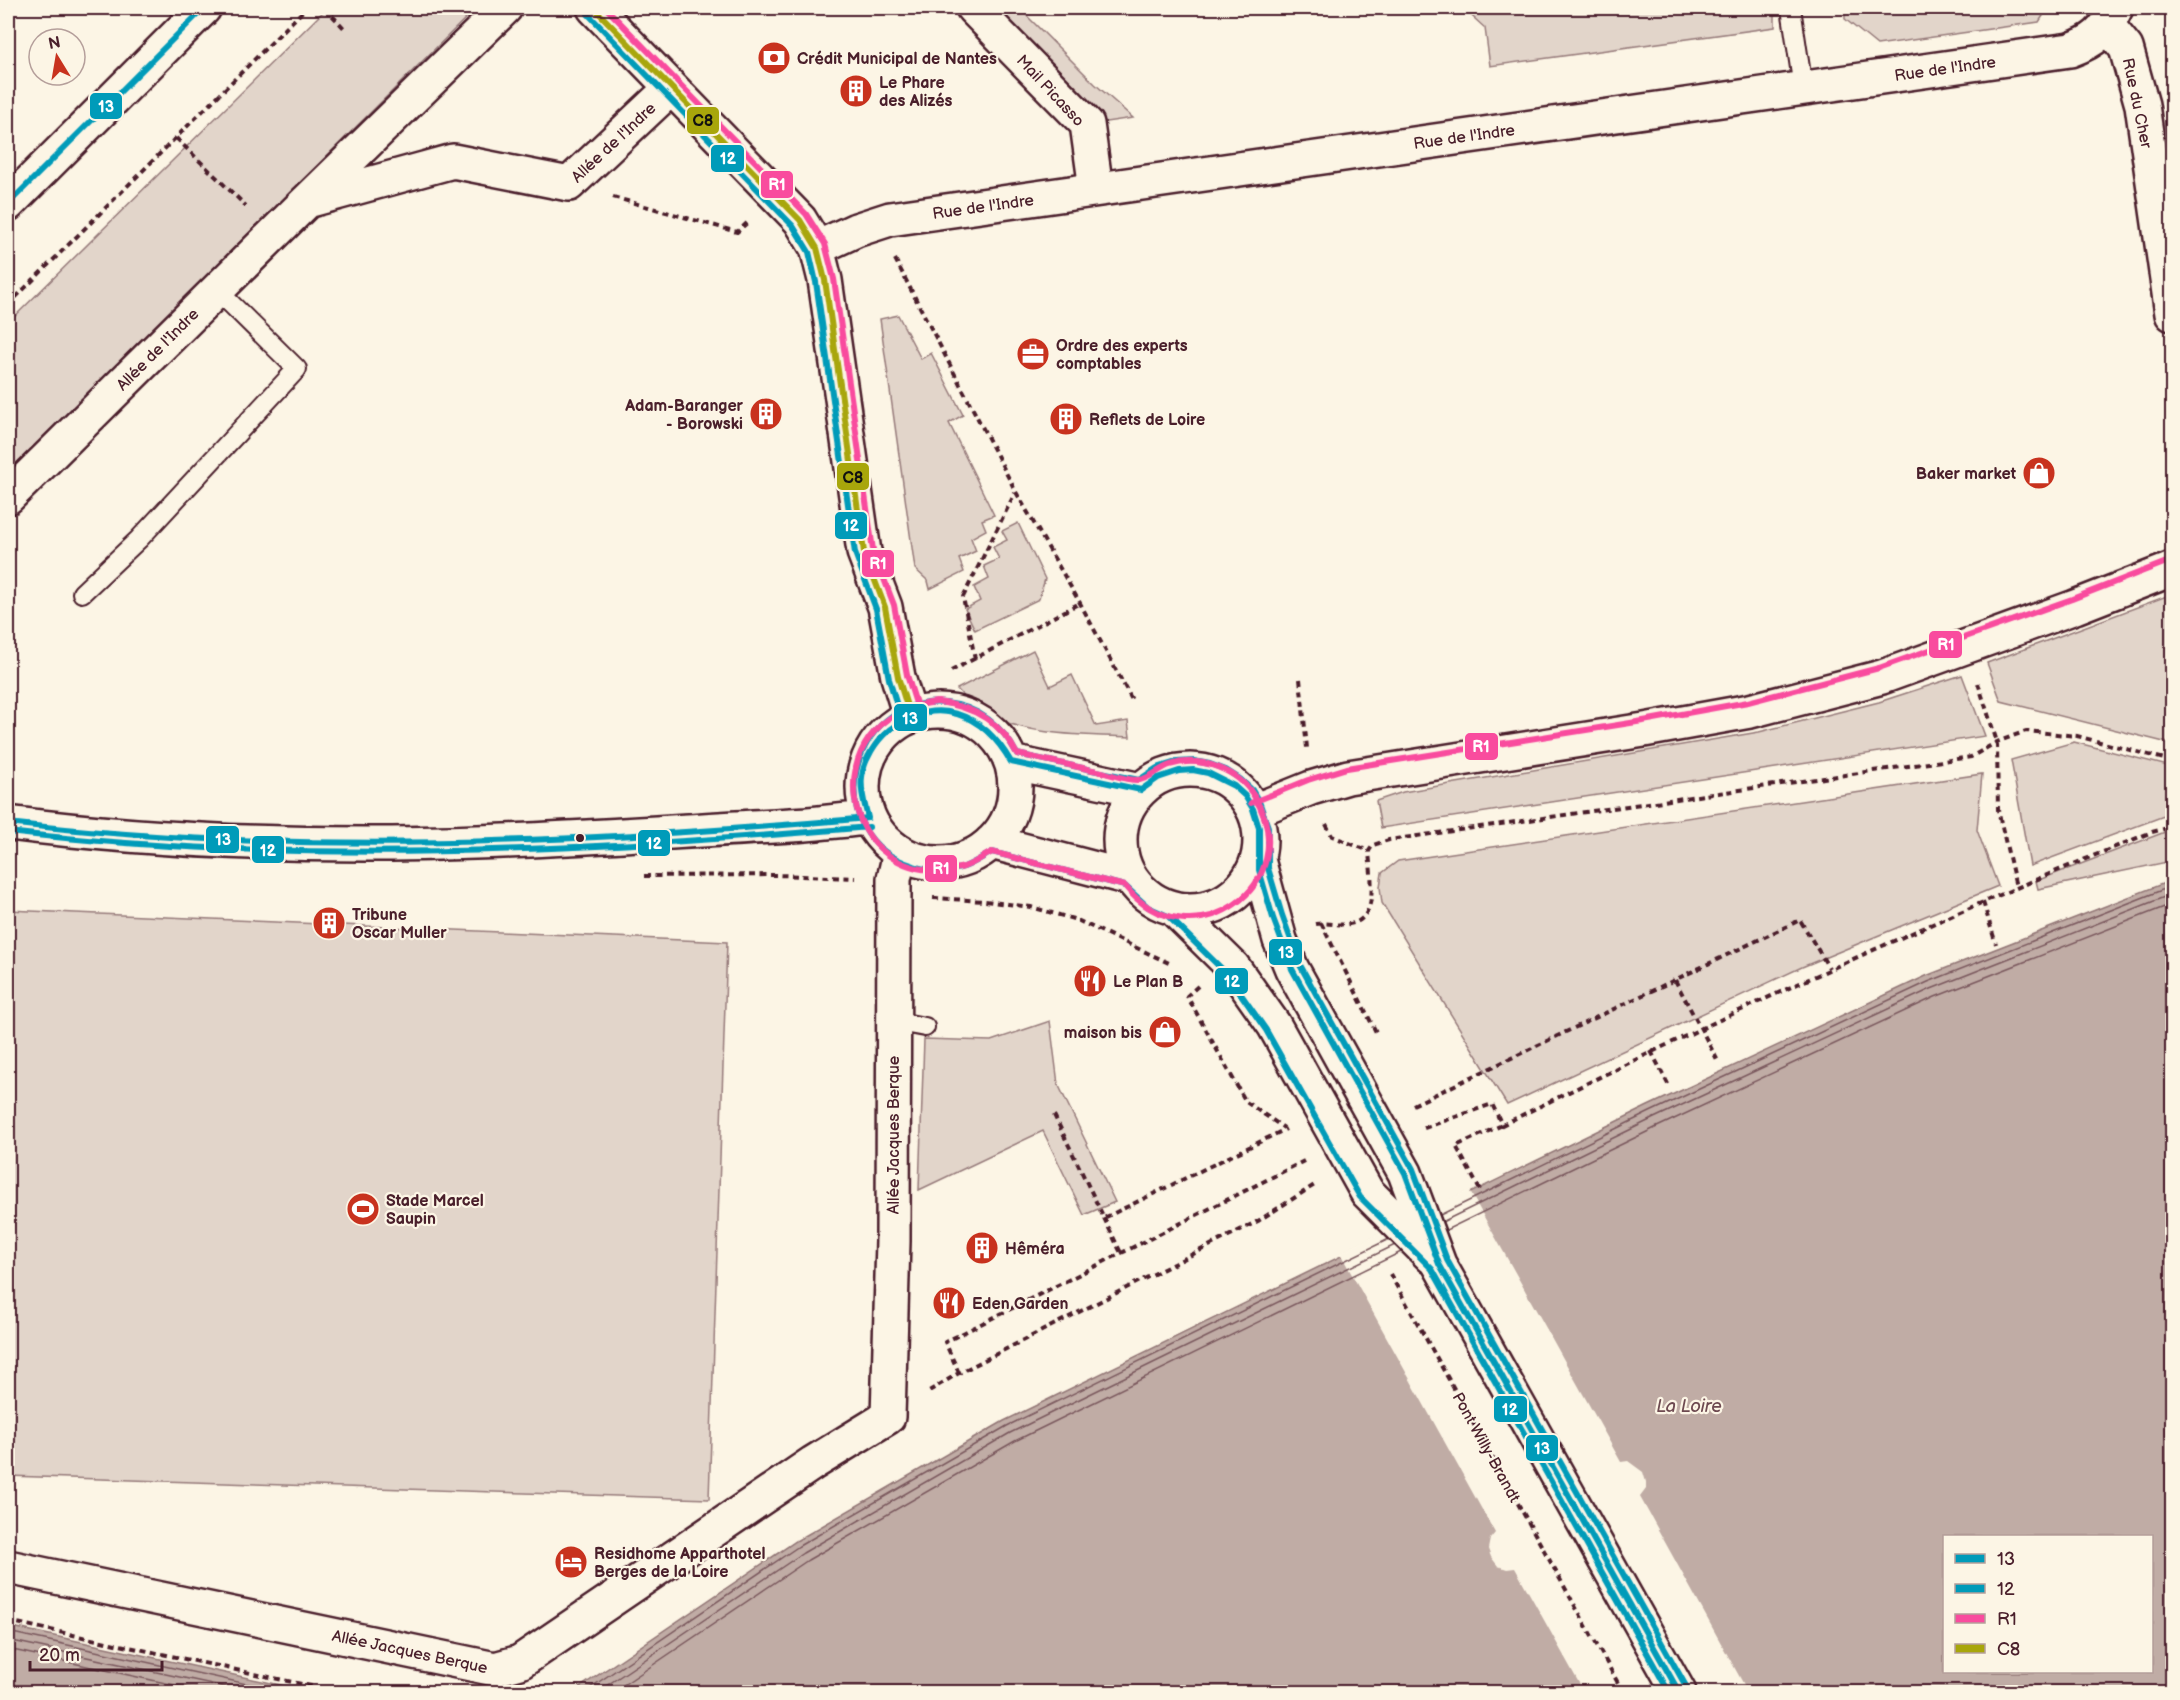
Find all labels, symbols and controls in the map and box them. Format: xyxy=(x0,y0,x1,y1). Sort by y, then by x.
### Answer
north arrow xyxy=(27,27,87,87)
text: N xyxy=(47,33,62,54)
bank icon: Crédit Municipal de Nantes xyxy=(756,40,792,76)
place label: Crédit Municipal de Nantes xyxy=(797,50,997,69)
street label: Mail Picasso xyxy=(1012,51,1088,131)
street label: Rue de l'Indre xyxy=(1893,53,1998,86)
street label: Rue du Cher xyxy=(2118,56,2155,150)
building icon: Le Phare des Alizés xyxy=(838,73,874,109)
place label: Le Phare des Alizés xyxy=(879,74,952,111)
line badge: 13 xyxy=(89,92,123,120)
text: 13 xyxy=(98,98,114,117)
street label: Allée de l'Indre xyxy=(568,99,661,187)
line badge: C8 xyxy=(686,106,720,135)
text: C8 xyxy=(693,112,713,131)
street label: Rue de l'Indre xyxy=(1412,121,1517,154)
line badge: 12 xyxy=(710,144,745,173)
text: 12 xyxy=(720,150,737,169)
line badge: R1 xyxy=(760,170,794,199)
text: R1 xyxy=(768,176,786,195)
street label: Rue de l'Indre xyxy=(931,191,1036,224)
street label: Allée de l'Indre xyxy=(113,305,203,395)
office icon: Ordre des experts comptables xyxy=(1015,336,1051,372)
place label: Ordre des experts comptables xyxy=(1056,337,1188,374)
building icon: Adam-Baranger - Borowski xyxy=(748,396,784,432)
place label: Adam-Baranger - Borowski xyxy=(624,397,744,434)
building icon: Reflets de Loire xyxy=(1048,401,1084,437)
place label: Reflets de Loire xyxy=(1089,411,1205,430)
shop icon: Baker market xyxy=(2021,455,2057,491)
line badge: C8 xyxy=(836,462,870,491)
place label: Baker market xyxy=(1916,465,2017,484)
text: C8 xyxy=(843,469,863,488)
line badge: 12 xyxy=(834,511,868,540)
text: 12 xyxy=(843,517,860,536)
line badge: R1 xyxy=(861,549,895,578)
text: R1 xyxy=(869,555,887,574)
line badge: R1 xyxy=(1928,630,1963,659)
text: R1 xyxy=(1937,636,1955,655)
line badge: 13 xyxy=(893,703,928,732)
text: 13 xyxy=(902,710,918,729)
line badge: R1 xyxy=(1464,732,1499,761)
text: R1 xyxy=(1472,738,1490,757)
line badge: 13 xyxy=(205,825,240,854)
line badge: 12 xyxy=(637,829,671,857)
text: 13 xyxy=(215,831,231,850)
unlabelled marker xyxy=(574,832,586,844)
line badge: 12 xyxy=(251,835,285,864)
text: 12 xyxy=(646,835,663,854)
text: 12 xyxy=(260,842,277,861)
line badge: R1 xyxy=(924,854,958,883)
text: R1 xyxy=(932,860,950,879)
building icon: Tribune Oscar Muller xyxy=(311,905,347,941)
place label: Tribune Oscar Muller xyxy=(352,906,447,943)
line badge: 13 xyxy=(1268,938,1303,966)
text: 13 xyxy=(1278,944,1294,963)
restaurant icon: Le Plan B xyxy=(1072,963,1108,999)
line badge: 12 xyxy=(1214,967,1249,995)
place label: Le Plan B xyxy=(1113,973,1183,992)
text: 12 xyxy=(1224,973,1241,992)
shop icon: maison bis xyxy=(1147,1014,1183,1050)
place label: maison bis xyxy=(1064,1024,1142,1043)
street label: Allée Jacques Berque xyxy=(885,1055,904,1214)
sports icon: Stade Marcel Saupin xyxy=(345,1191,381,1227)
place label: Stade Marcel Saupin xyxy=(386,1192,484,1229)
building icon: Hêméra xyxy=(964,1230,1000,1266)
place label: Hêméra xyxy=(1005,1240,1065,1259)
restaurant icon: Eden Garden xyxy=(931,1285,967,1321)
place label: Eden Garden xyxy=(972,1295,1068,1314)
street label: Pont Willy-Brandt xyxy=(1448,1390,1524,1506)
line badge: 12 xyxy=(1493,1395,1528,1423)
water label: La Loire xyxy=(1656,1396,1722,1417)
text: 12 xyxy=(1502,1401,1519,1420)
line badge: 13 xyxy=(1525,1434,1559,1462)
text: 13 xyxy=(1534,1440,1550,1459)
legend xyxy=(1943,1535,2153,1673)
hotel icon: Residhome Apparthotel Berges de la Loire xyxy=(553,1544,589,1580)
place label: Residhome Apparthotel Berges de la Loire xyxy=(594,1545,766,1582)
text: 13 xyxy=(1997,1549,2015,1570)
text: 12 xyxy=(1997,1579,2015,1600)
text: R1 xyxy=(1997,1609,2017,1630)
street label: Allée Jacques Berque xyxy=(330,1627,490,1678)
scale bar xyxy=(30,1634,162,1672)
text: C8 xyxy=(1997,1639,2020,1660)
text: 20 m xyxy=(39,1645,80,1666)

